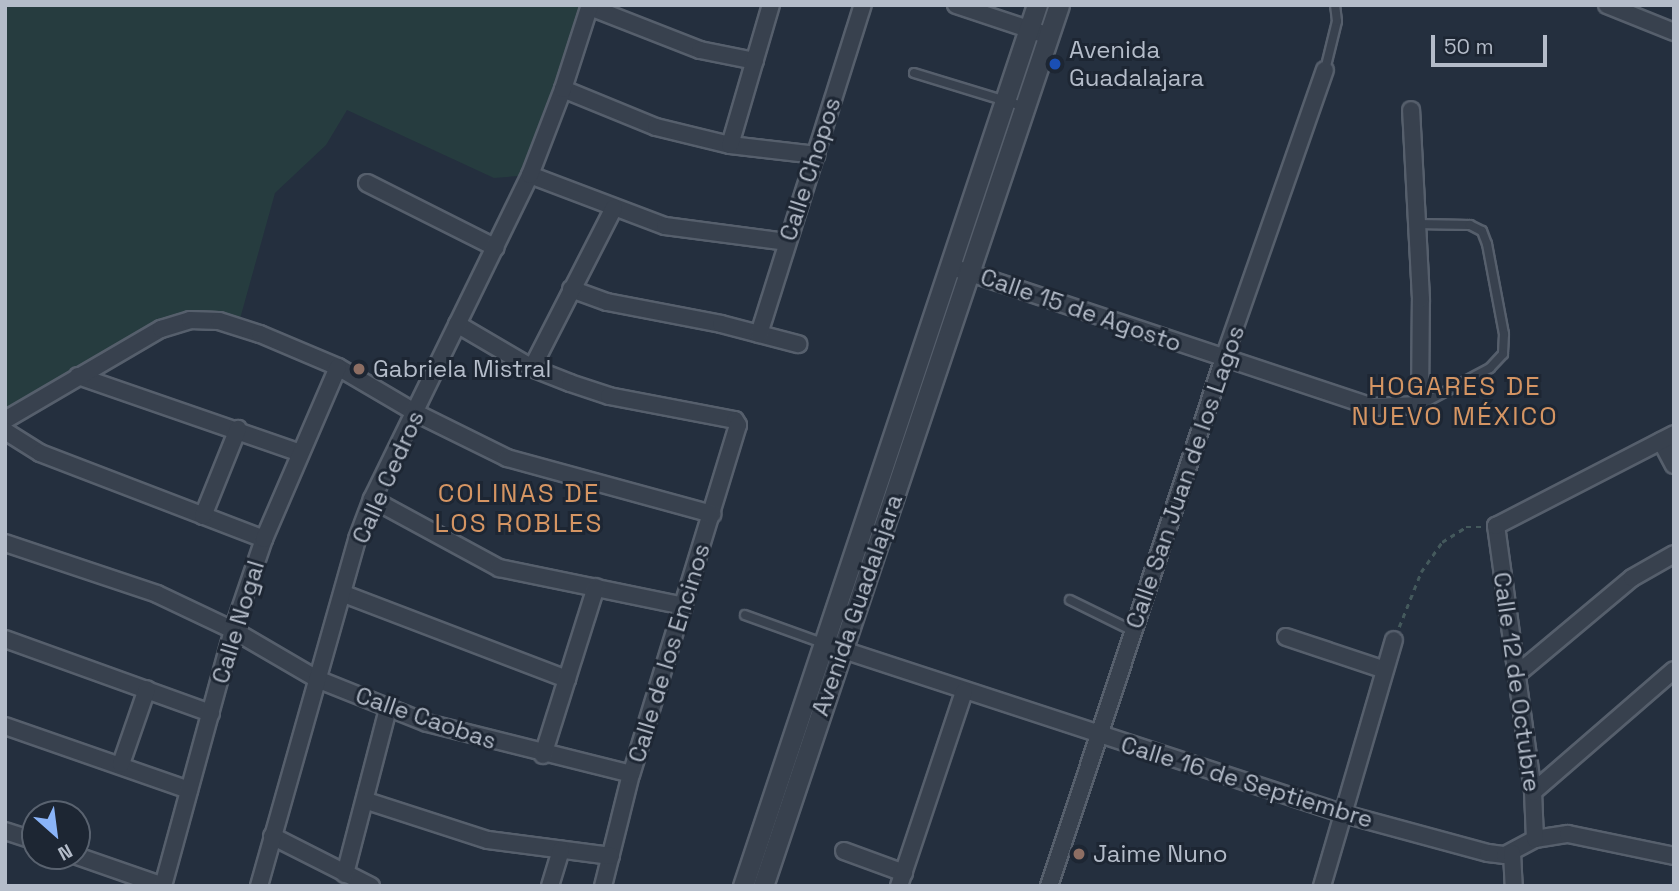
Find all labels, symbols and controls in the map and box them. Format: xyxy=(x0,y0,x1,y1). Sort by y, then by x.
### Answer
scale bar xyxy=(1434,21,1550,65)
text: 50 m xyxy=(1444,33,1494,60)
place label: Avenida Guadalajara xyxy=(1069,36,1204,92)
marker: Avenida Guadalajara xyxy=(1047,56,1063,72)
street label: Calle Chopos xyxy=(773,94,847,244)
street label: Calle 15 de Agosto xyxy=(977,262,1185,358)
street label: Calle San Juan de los Lagos xyxy=(1120,322,1250,632)
place label: Gabriela Mistral xyxy=(373,355,551,383)
marker: Gabriela Mistral xyxy=(351,361,367,377)
district label: HOGARES DE NUEVO MÉXICO xyxy=(1353,371,1557,432)
street label: Calle Cedros xyxy=(346,406,430,548)
district label: COLINAS DE LOS ROBLES xyxy=(436,478,602,540)
street label: Avenida Guadalajara xyxy=(806,490,908,720)
street label: Calle de los Encinos xyxy=(622,540,716,766)
street label: Calle Nogal xyxy=(206,557,270,687)
street label: Calle 12 de Octubre xyxy=(1487,570,1547,794)
street label: Calle Caobas xyxy=(352,680,500,756)
street label: Calle 16 de Septiembre xyxy=(1118,730,1376,834)
north arrow xyxy=(21,800,91,870)
text: N xyxy=(54,838,77,866)
place label: Jaime Nuno xyxy=(1093,840,1228,868)
marker: Jaime Nuno xyxy=(1071,846,1087,862)

